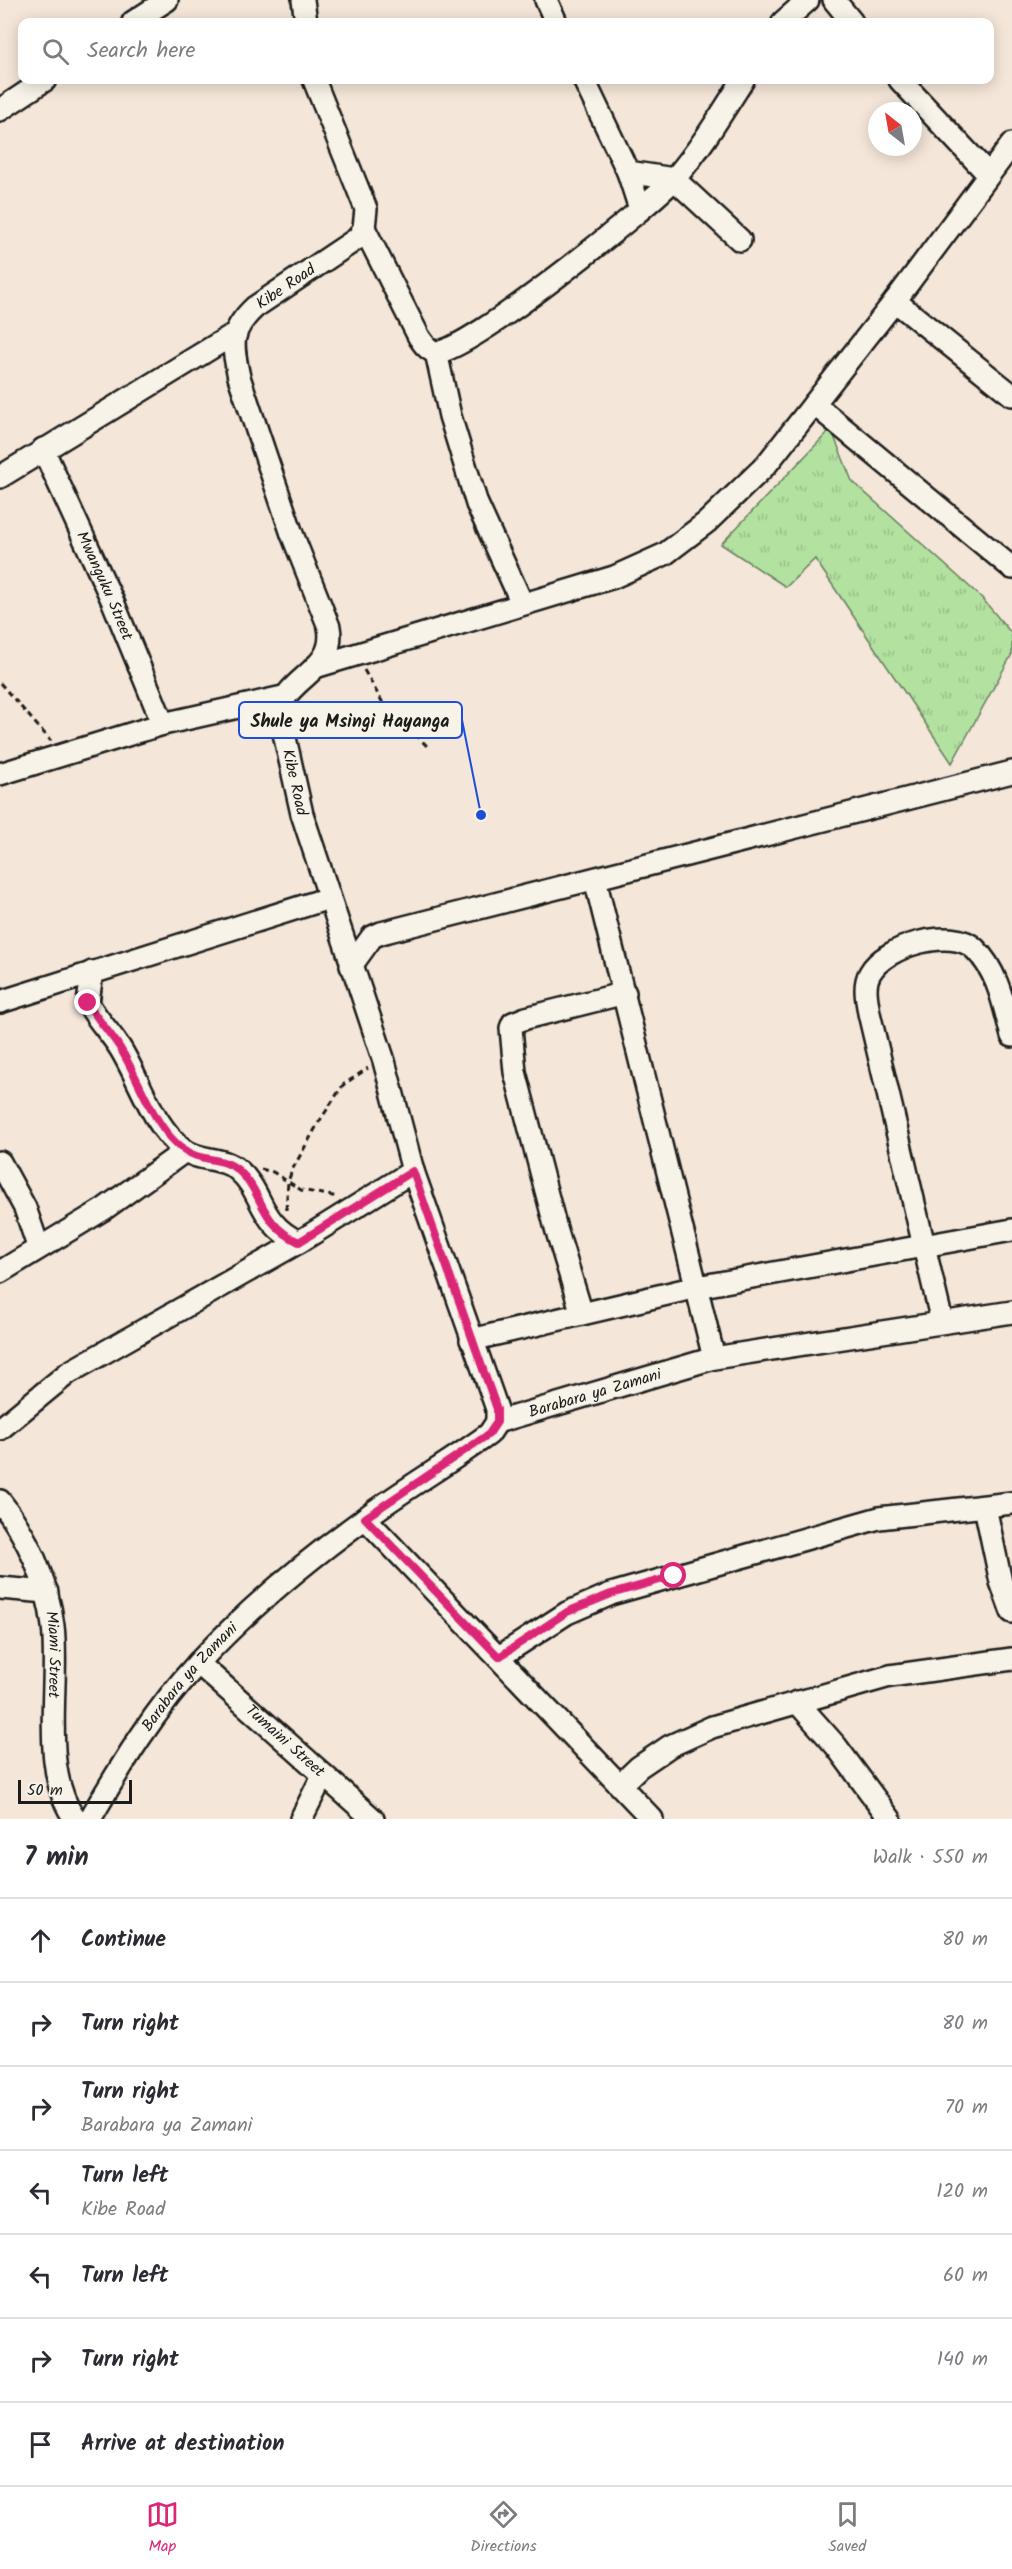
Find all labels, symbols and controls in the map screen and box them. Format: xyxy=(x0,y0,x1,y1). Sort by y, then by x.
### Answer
search box xyxy=(18,18,994,84)
text: Search here xyxy=(87,34,195,69)
icon: search xyxy=(39,35,72,68)
north arrow xyxy=(868,102,922,156)
street label: Kibe Road xyxy=(251,257,322,316)
street label: Mwanguku Street xyxy=(70,527,140,645)
callout: Shule ya Msingi Hayanga xyxy=(239,702,462,738)
text: Shule ya Msingi Hayanga xyxy=(251,708,449,737)
street label: Kibe Road xyxy=(275,747,315,819)
route end xyxy=(74,989,100,1015)
street label: Barabara ya Zamani xyxy=(526,1361,665,1424)
route start xyxy=(660,1562,686,1588)
street label: Miami Street xyxy=(38,1609,67,1699)
street label: Barabara ya Zamani xyxy=(135,1616,244,1737)
street label: Tumaini Street xyxy=(240,1698,331,1784)
scale bar xyxy=(18,1777,132,1804)
text: 50 m xyxy=(27,1778,63,1803)
text: 7 min xyxy=(24,1837,89,1879)
text: Walk · 550 m xyxy=(873,1842,988,1874)
text: Continue xyxy=(81,1923,166,1958)
icon: ahead xyxy=(24,1924,57,1957)
text: 80 m xyxy=(942,1924,988,1956)
text: Turn right xyxy=(81,2007,179,2042)
icon: right xyxy=(24,2008,57,2041)
text: 80 m xyxy=(942,2008,988,2040)
text: Turn right xyxy=(81,2075,179,2110)
icon: right xyxy=(24,2092,57,2125)
text: 70 m xyxy=(945,2092,988,2124)
text: Barabara ya Zamani xyxy=(81,2110,252,2142)
text: Turn left xyxy=(81,2159,168,2194)
icon: left xyxy=(24,2176,57,2209)
text: 120 m xyxy=(936,2176,988,2208)
text: Kibe Road xyxy=(81,2194,165,2226)
text: Turn left xyxy=(81,2259,168,2294)
icon: left xyxy=(24,2260,57,2293)
text: 60 m xyxy=(943,2260,988,2292)
text: Turn right xyxy=(81,2343,179,2378)
icon: right xyxy=(24,2344,57,2377)
text: 140 m xyxy=(937,2344,988,2376)
text: Arrive at destination xyxy=(81,2427,284,2462)
icon: arrive xyxy=(24,2428,57,2461)
tab: Map xyxy=(146,2498,179,2559)
tab: Directions xyxy=(470,2498,537,2559)
tab: Saved xyxy=(828,2498,866,2559)

